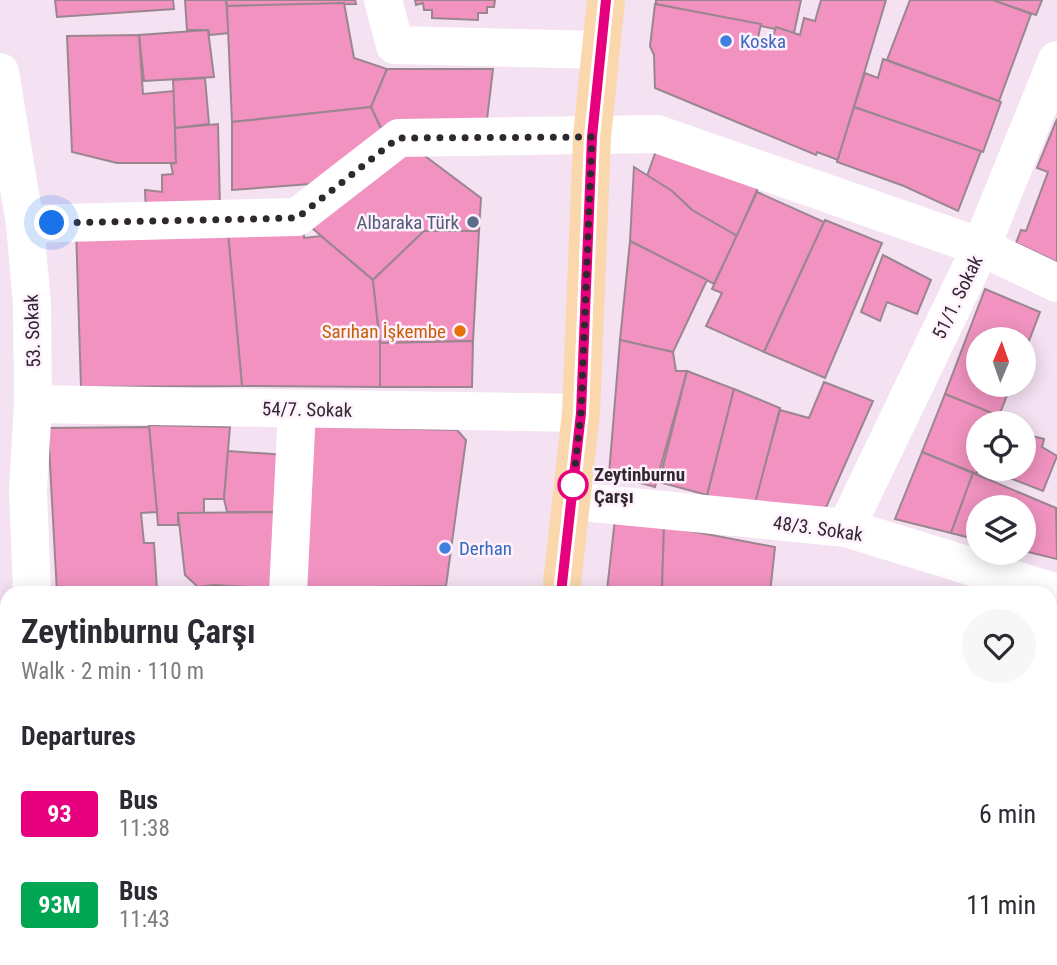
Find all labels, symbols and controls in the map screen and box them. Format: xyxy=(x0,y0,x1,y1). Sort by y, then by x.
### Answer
place label: Koska xyxy=(740,30,786,53)
marker: Koska xyxy=(718,33,734,49)
your location xyxy=(34,205,69,240)
place label: Albaraka Türk xyxy=(356,211,459,234)
marker: Albaraka Türk xyxy=(465,214,481,230)
street label: 51/1. Sokak xyxy=(927,251,988,343)
street label: 53. Sokak xyxy=(20,293,45,368)
place label: Sarıhan İşkembe xyxy=(322,320,446,343)
marker: Sarıhan İşkembe xyxy=(452,323,468,339)
north arrow xyxy=(966,327,1036,397)
map controls xyxy=(966,327,1036,565)
street label: 54/7. Sokak xyxy=(262,397,353,422)
button: locate xyxy=(966,411,1036,481)
place label: Zeytinburnu Çarşı xyxy=(594,463,685,508)
marker: Zeytinburnu Çarşı xyxy=(558,470,588,500)
button: layers xyxy=(966,495,1036,565)
street label: 48/3. Sokak xyxy=(772,511,865,546)
place label: Derhan xyxy=(459,537,512,560)
marker: Derhan xyxy=(437,540,453,556)
button: heart xyxy=(962,609,1036,683)
text: Zeytinburnu Çarşı xyxy=(21,612,256,651)
text: Walk · 2 min · 110 m xyxy=(21,658,204,685)
text: Departures xyxy=(21,721,136,751)
text: Bus xyxy=(119,785,158,815)
text: 6 min xyxy=(979,799,1036,829)
text: 93 xyxy=(47,800,72,828)
text: 11:38 xyxy=(119,815,170,842)
text: Bus xyxy=(119,876,158,906)
text: 11 min xyxy=(966,890,1036,920)
text: 93M xyxy=(38,891,81,919)
text: 11:43 xyxy=(119,906,170,933)

